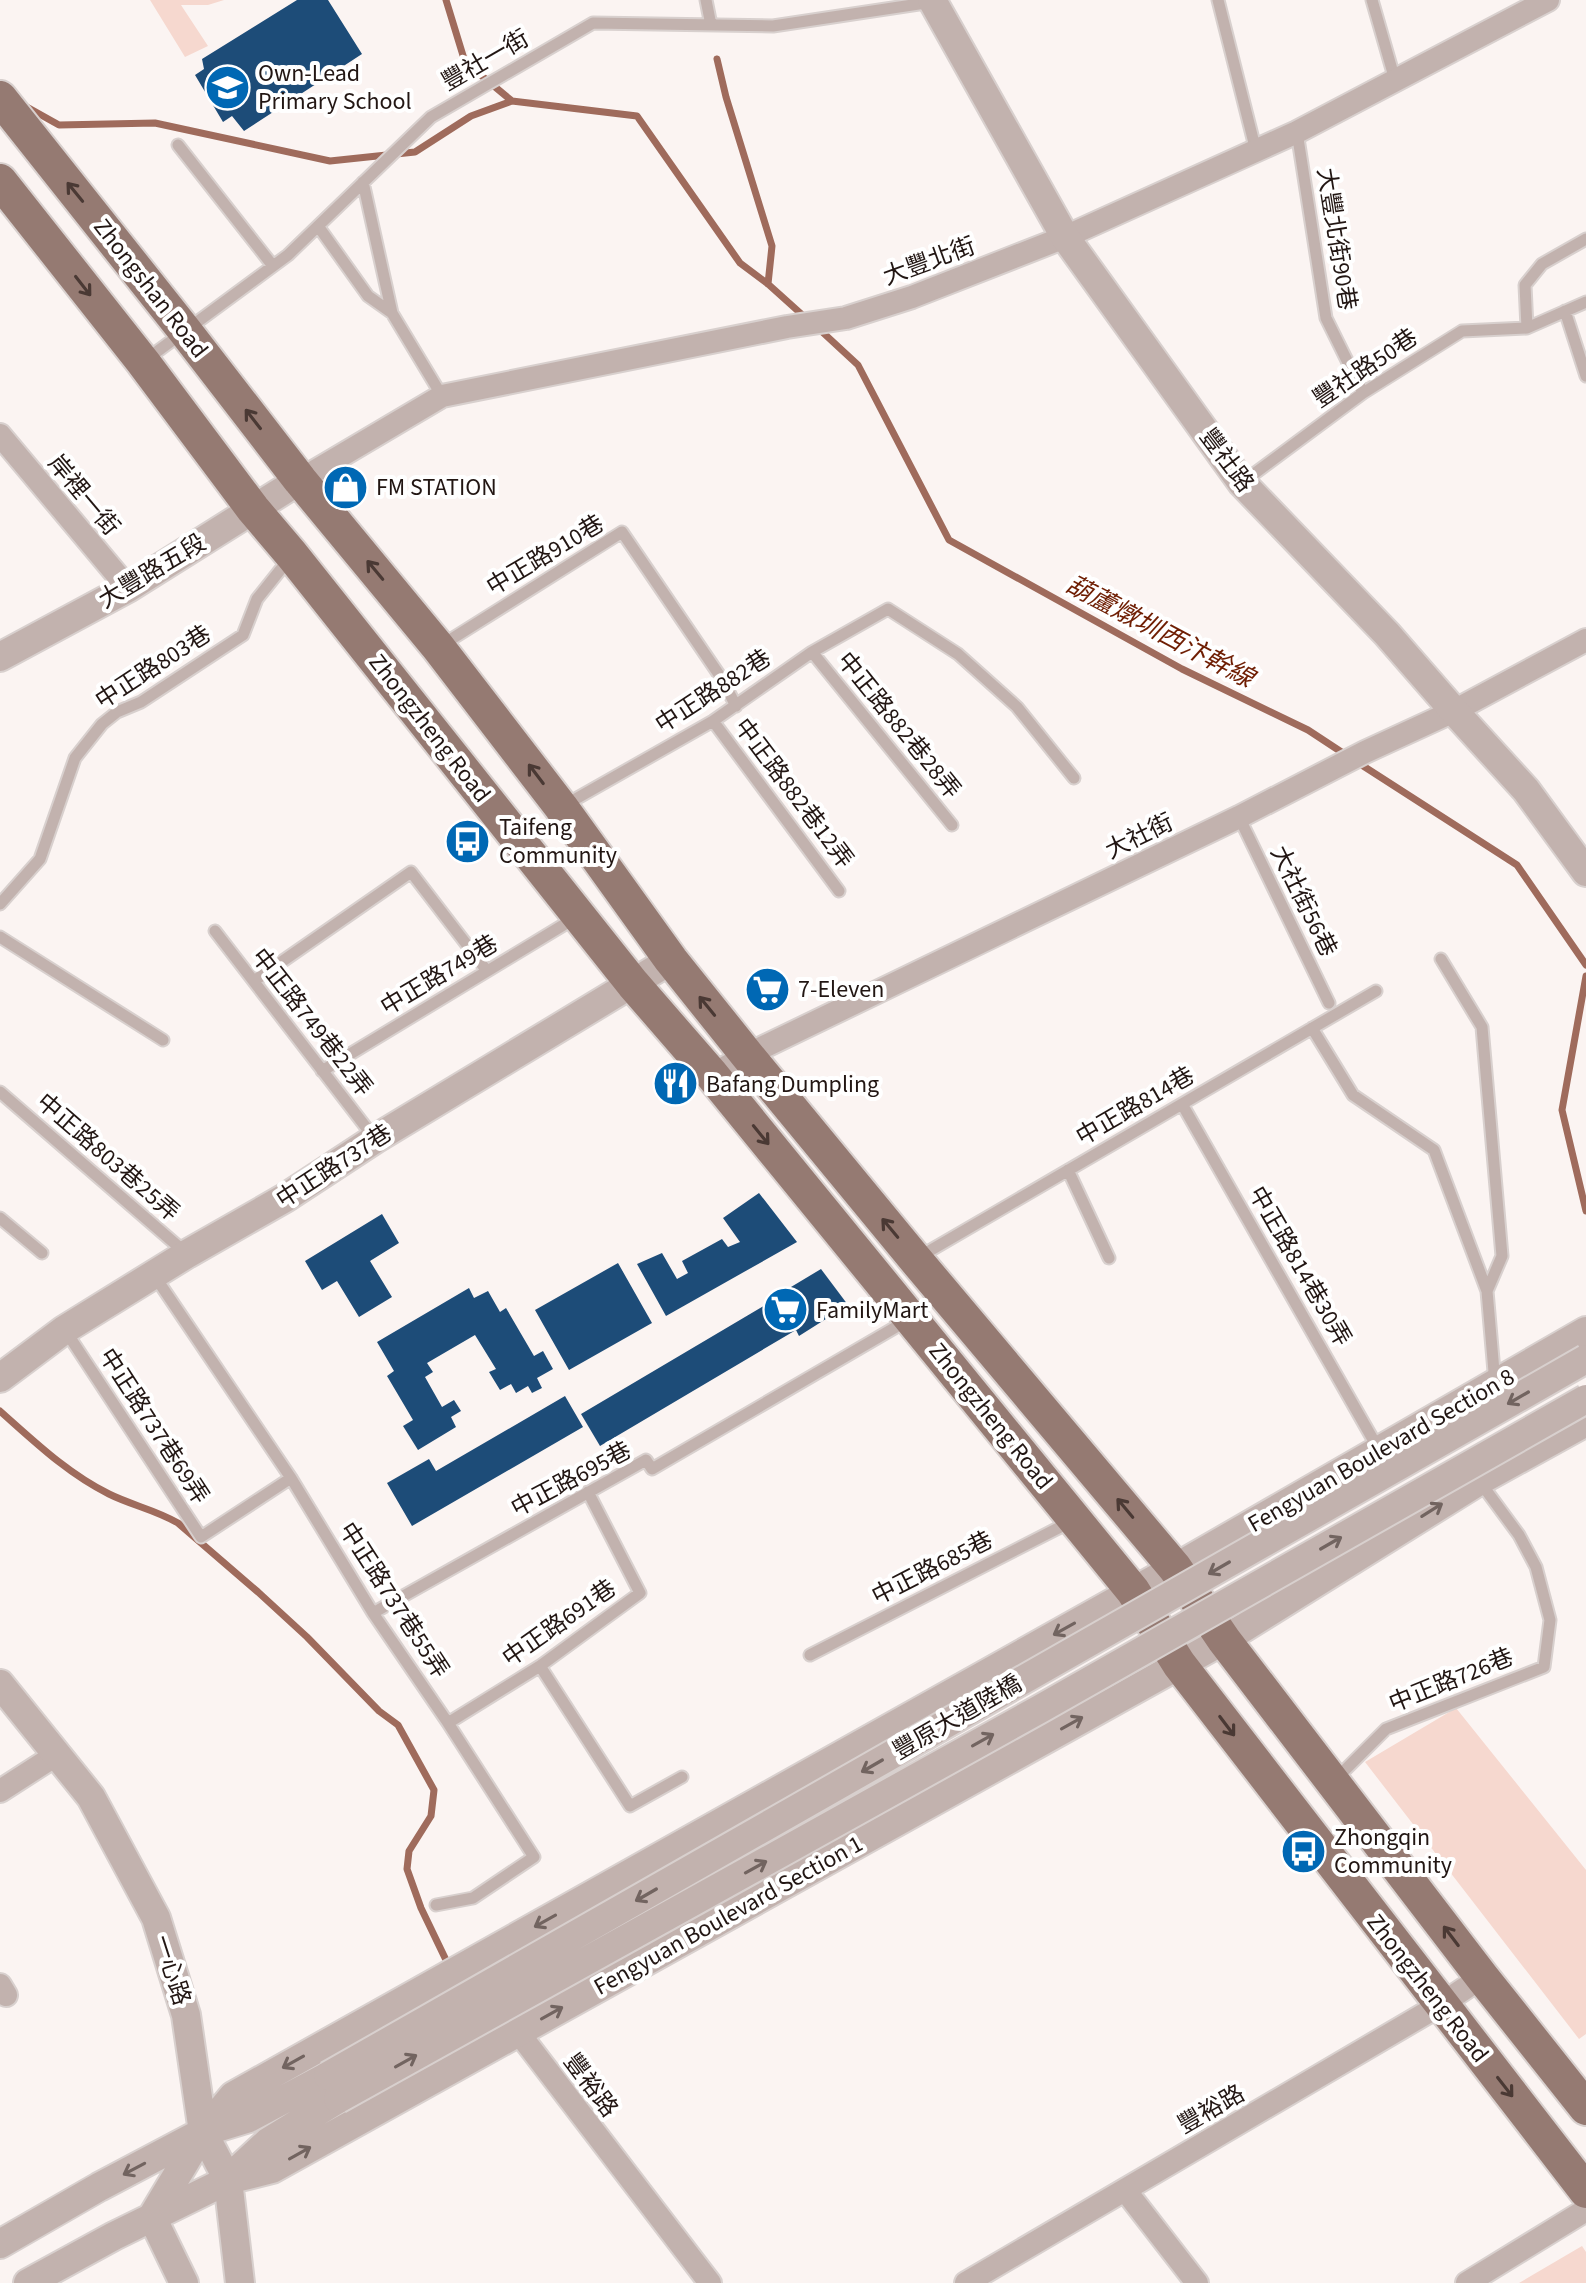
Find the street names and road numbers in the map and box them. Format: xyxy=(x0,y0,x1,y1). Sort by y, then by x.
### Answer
street label: 豐社一街 xyxy=(435,21,536,100)
street label: 大豐北街90巷 xyxy=(1308,165,1365,313)
street label: Zhongshan Road xyxy=(85,211,216,366)
street label: 大豐北街 xyxy=(878,229,980,294)
street label: 豐社路50巷 xyxy=(1306,320,1425,416)
street label: 豐社路 xyxy=(1191,421,1262,500)
street label: 岸裡一街 xyxy=(39,447,128,543)
street label: 中正路910巷 xyxy=(480,506,611,604)
street label: 大豐路五段 xyxy=(92,526,213,617)
street label: 中正路803巷 xyxy=(88,617,218,718)
street label: 中正路882巷 xyxy=(648,641,778,742)
street label: 中正路882巷28弄 xyxy=(828,644,969,806)
street label: Zhongzheng Road xyxy=(360,646,499,810)
street label: 中正路882巷12弄 xyxy=(726,711,862,876)
street label: 大社街 xyxy=(1099,805,1179,868)
street label: 大社街56巷 xyxy=(1262,840,1346,963)
street label: 中正路749巷 xyxy=(374,926,505,1024)
street label: 中正路749巷22弄 xyxy=(243,941,381,1104)
street label: 中正路814巷 xyxy=(1069,1058,1201,1155)
street label: 中正路803巷25弄 xyxy=(28,1085,187,1230)
street label: 中正路737巷 xyxy=(269,1116,399,1217)
street label: 中正路814巷30弄 xyxy=(1240,1180,1360,1353)
street label: Zhongzheng Road xyxy=(920,1335,1061,1498)
street label: 中正路737巷69弄 xyxy=(90,1341,217,1511)
street label: Fengyuan Boulevard Section 8 xyxy=(1241,1360,1521,1541)
street label: 中正路695巷 xyxy=(505,1433,638,1526)
street label: 中正路737巷55弄 xyxy=(330,1515,457,1685)
street label: 中正路685巷 xyxy=(866,1523,999,1614)
street label: 中正路691巷 xyxy=(495,1571,623,1676)
street label: 中正路726巷 xyxy=(1384,1640,1519,1721)
street label: 豐原大道陸橋 xyxy=(886,1666,1028,1769)
street label: Fengyuan Boulevard Section 1 xyxy=(587,1827,869,2004)
street label: Zhongzheng Road xyxy=(1358,1906,1497,2070)
street label: 一心路 xyxy=(144,1931,199,2010)
street label: 豐裕路 xyxy=(555,2046,626,2125)
street label: 豐裕路 xyxy=(1171,2076,1251,2143)

